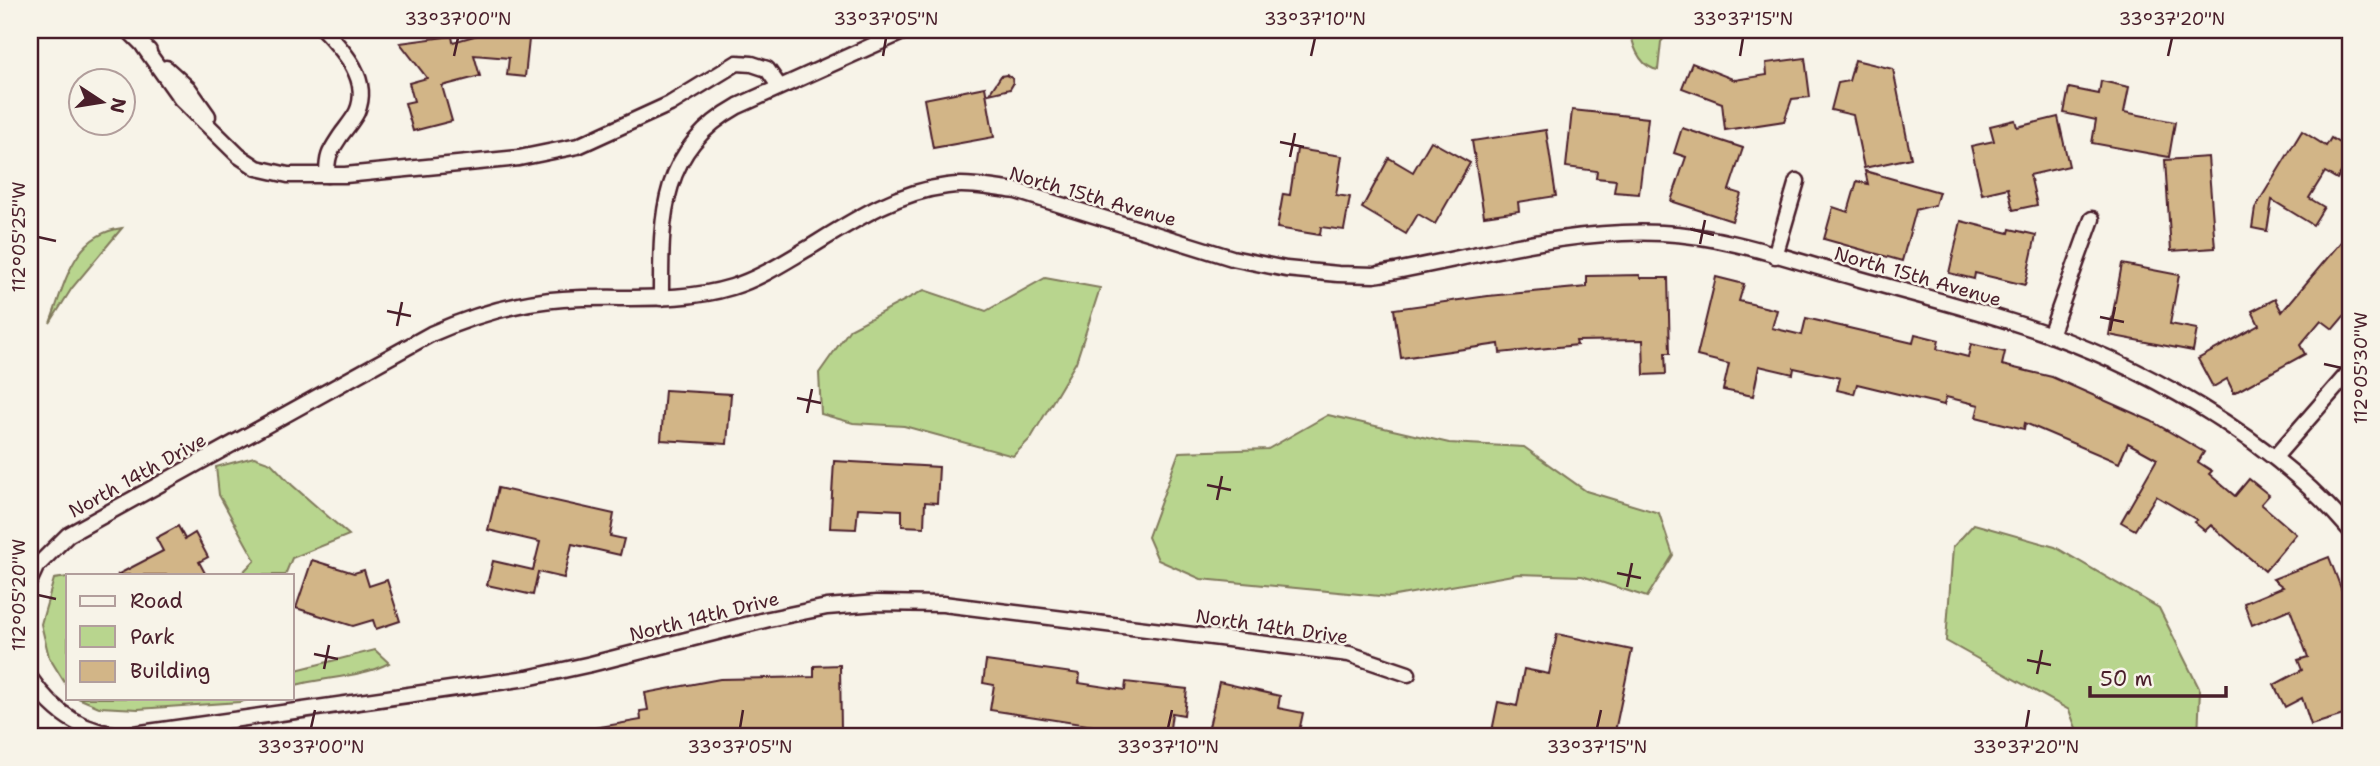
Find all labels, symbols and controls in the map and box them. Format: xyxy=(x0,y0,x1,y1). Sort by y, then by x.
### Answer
text: 33°37'00"N xyxy=(404,7,512,31)
text: 33°37'05"N xyxy=(833,7,939,31)
text: 33°37'10"N xyxy=(1264,7,1366,31)
text: 33°37'15"N xyxy=(1693,7,1793,31)
text: 33°37'20"N xyxy=(2119,7,2225,31)
north arrow xyxy=(66,66,136,136)
text: N xyxy=(104,95,132,115)
street label: North 15th Avenue xyxy=(1006,161,1179,232)
text: 112°05'25"W xyxy=(7,182,31,292)
street label: North 15th Avenue xyxy=(1831,241,2004,312)
text: 112°05'30"W xyxy=(2349,312,2373,424)
street label: North 14th Drive xyxy=(64,427,210,524)
text: 112°05'20"W xyxy=(7,539,31,651)
legend xyxy=(66,574,294,700)
street label: North 14th Drive xyxy=(627,586,782,647)
text: Road xyxy=(130,587,183,615)
street label: North 14th Drive xyxy=(1194,603,1350,650)
text: Park xyxy=(130,623,175,651)
scale bar xyxy=(2090,654,2226,698)
text: Building xyxy=(130,657,210,685)
text: 50 m xyxy=(2100,665,2153,693)
text: 33°37'00"N xyxy=(257,735,365,759)
text: 33°37'05"N xyxy=(687,735,793,759)
text: 33°37'10"N xyxy=(1117,735,1219,759)
text: 33°37'15"N xyxy=(1547,735,1647,759)
text: 33°37'20"N xyxy=(1973,735,2079,759)

